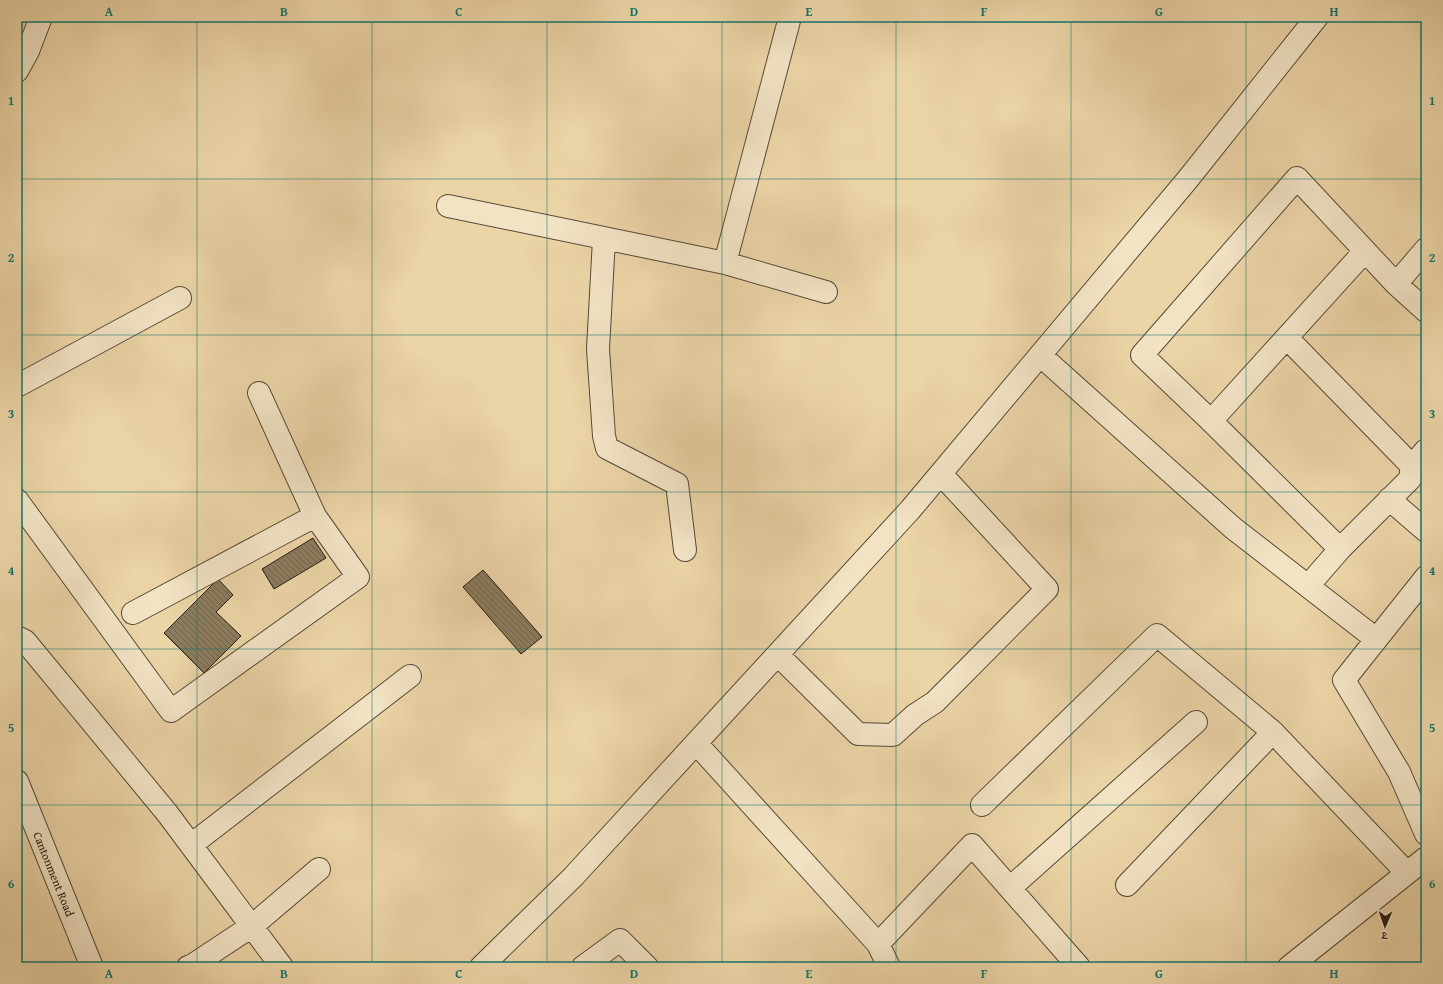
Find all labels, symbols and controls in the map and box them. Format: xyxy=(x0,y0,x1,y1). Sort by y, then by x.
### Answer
text: A xyxy=(105,2,114,21)
text: B xyxy=(280,2,288,21)
text: C xyxy=(455,2,463,21)
text: D xyxy=(630,2,638,21)
text: E xyxy=(806,2,813,21)
text: F xyxy=(981,2,988,21)
text: G xyxy=(1155,2,1163,21)
text: H xyxy=(1329,2,1339,21)
text: 1 xyxy=(8,91,14,110)
text: 1 xyxy=(1429,91,1435,110)
text: 2 xyxy=(8,248,15,267)
text: 2 xyxy=(1429,248,1436,267)
text: 3 xyxy=(8,404,14,423)
text: 3 xyxy=(1429,404,1435,423)
text: 4 xyxy=(8,561,15,580)
text: 4 xyxy=(1429,561,1436,580)
text: 5 xyxy=(8,718,15,737)
text: 5 xyxy=(1429,718,1436,737)
street label: Cantonment Road xyxy=(29,829,79,920)
text: 6 xyxy=(8,874,15,893)
text: 6 xyxy=(1429,874,1436,893)
north arrow xyxy=(1365,906,1405,946)
text: उ xyxy=(1380,928,1389,944)
text: A xyxy=(105,964,114,983)
text: B xyxy=(280,964,288,983)
text: C xyxy=(455,964,463,983)
text: D xyxy=(630,964,638,983)
text: E xyxy=(806,964,813,983)
text: F xyxy=(981,964,988,983)
text: G xyxy=(1155,964,1163,983)
text: H xyxy=(1329,964,1339,983)

